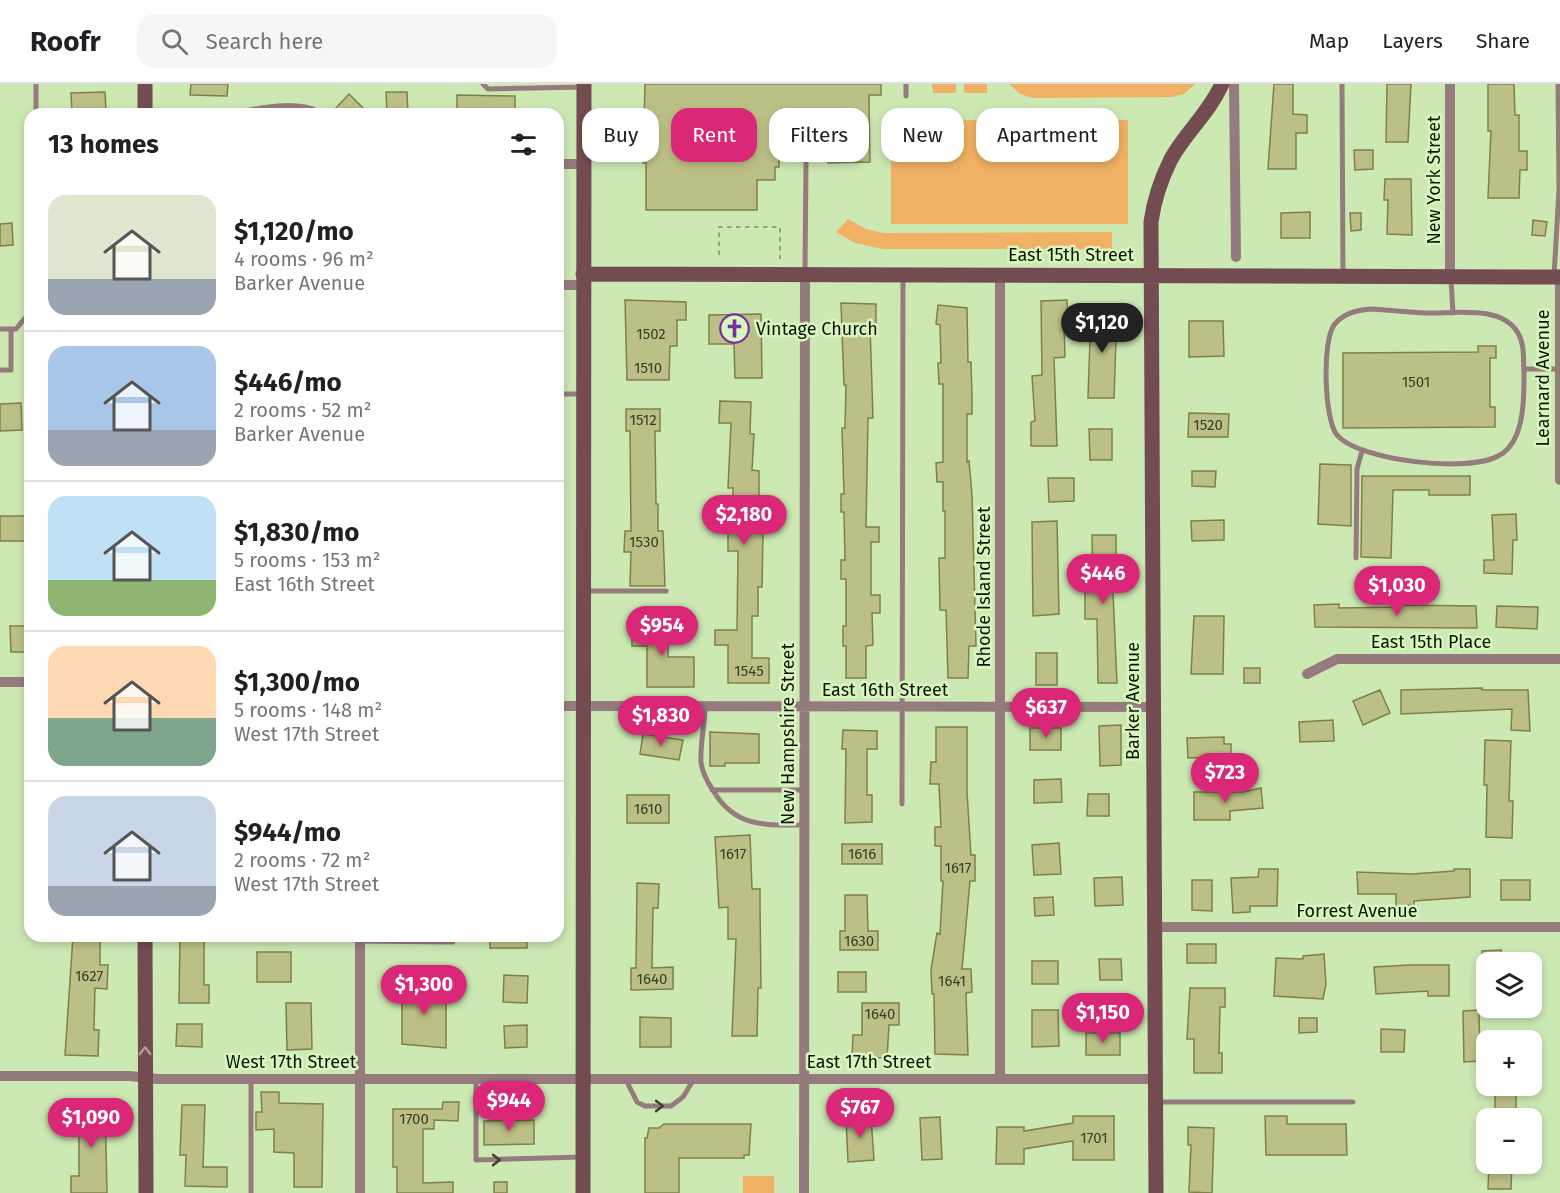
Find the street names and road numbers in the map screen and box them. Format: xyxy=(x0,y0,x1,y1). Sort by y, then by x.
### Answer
street label: New York Street xyxy=(1423,115,1445,244)
street label: East 15th Street xyxy=(1008,244,1135,266)
street label: Learnard Avenue xyxy=(1532,310,1554,446)
street label: Rhode Island Street xyxy=(973,506,995,667)
street label: East 15th Place xyxy=(1371,631,1491,653)
street label: Barker Avenue xyxy=(1122,642,1144,760)
street label: New Hampshire Street xyxy=(777,643,799,825)
street label: East 16th Street xyxy=(822,679,949,701)
street label: Forrest Avenue xyxy=(1296,900,1418,922)
street label: West 17th Street xyxy=(226,1051,357,1073)
street label: East 17th Street xyxy=(806,1051,932,1073)

